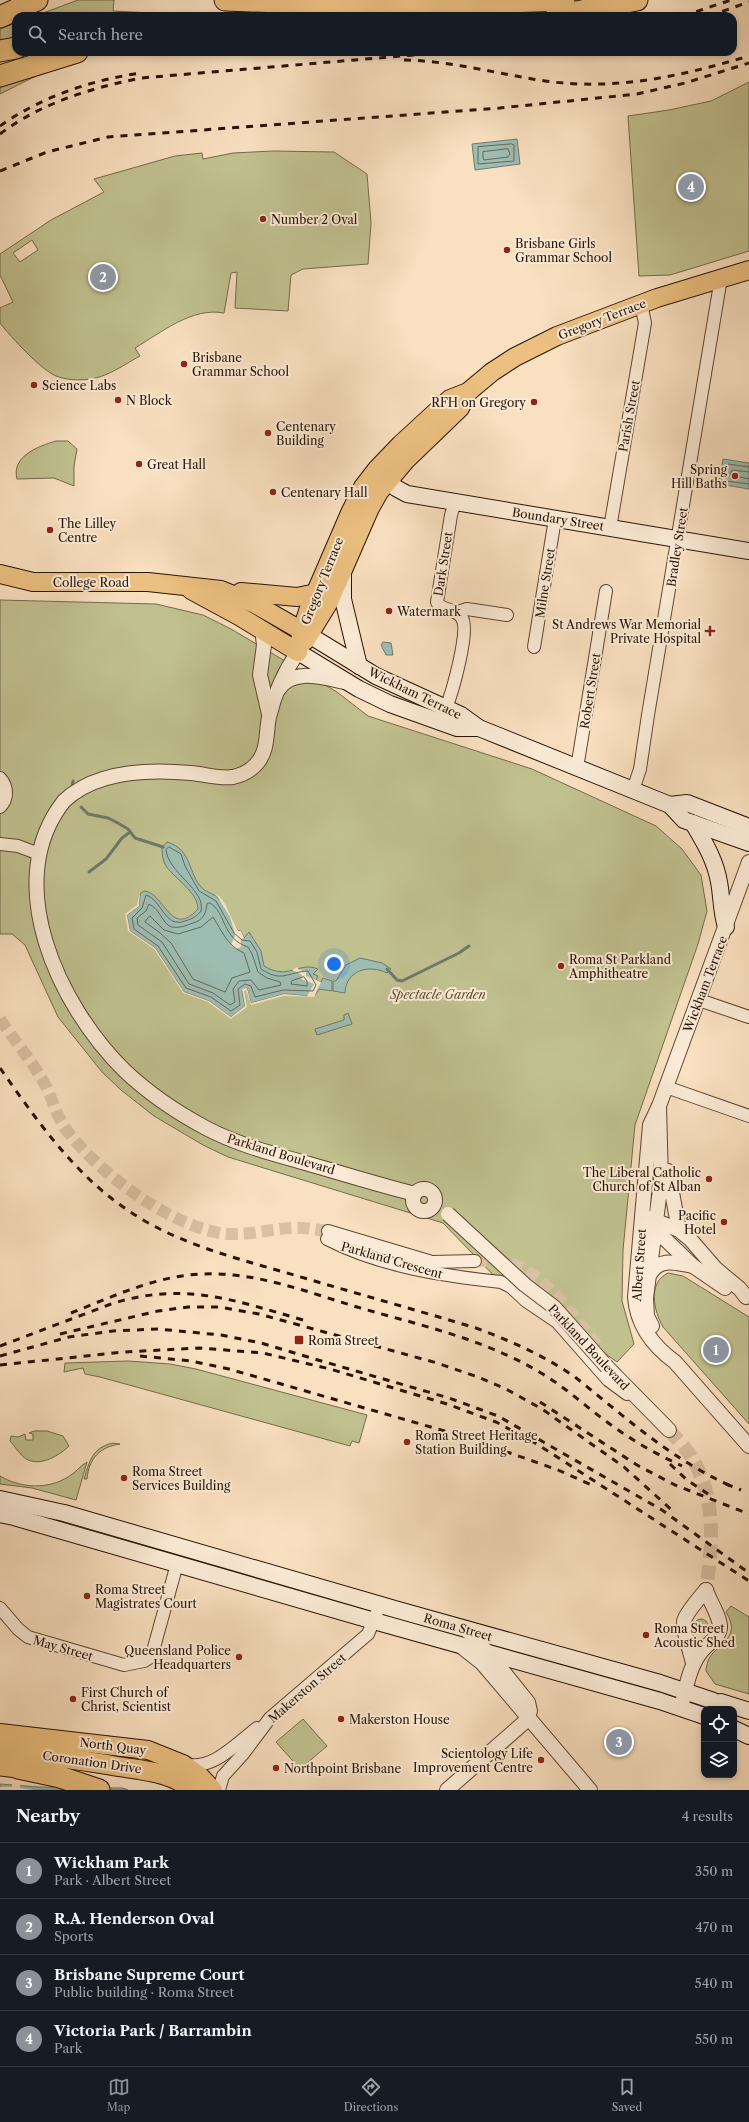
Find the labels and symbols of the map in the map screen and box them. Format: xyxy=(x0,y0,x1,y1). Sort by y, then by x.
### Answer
pin: 4 xyxy=(678,172,704,202)
place label: Number 2 Oval xyxy=(271,212,358,227)
marker: Number 2 Oval xyxy=(258,214,268,224)
place label: Brisbane Girls Grammar School xyxy=(515,236,612,265)
marker: Brisbane Girls Grammar School xyxy=(502,245,512,255)
pin: 2 xyxy=(90,262,116,292)
street label: Gregory Terrace xyxy=(556,295,648,343)
place label: Brisbane Grammar School xyxy=(192,350,289,379)
marker: Brisbane Grammar School xyxy=(179,359,189,369)
place label: Science Labs xyxy=(42,378,116,393)
street label: Parish Street xyxy=(615,378,643,453)
marker: Science Labs xyxy=(29,380,39,390)
place label: N Block xyxy=(126,393,173,408)
marker: N Block xyxy=(113,395,123,405)
place label: RFH on Gregory xyxy=(431,395,526,410)
marker: RFH on Gregory xyxy=(529,397,539,407)
place label: Centenary Building xyxy=(276,419,336,448)
marker: Centenary Building xyxy=(263,428,273,438)
place label: Great Hall xyxy=(147,457,206,472)
marker: Great Hall xyxy=(134,459,144,469)
place label: Spring Hill Baths xyxy=(671,462,728,491)
marker: Spring Hill Baths xyxy=(730,471,740,481)
place label: Centenary Hall xyxy=(281,485,368,500)
marker: Centenary Hall xyxy=(268,487,278,497)
street label: Boundary Street xyxy=(511,504,606,534)
street label: Bradley Street xyxy=(663,505,691,588)
place label: The Lilley Centre xyxy=(58,516,117,545)
marker: The Lilley Centre xyxy=(45,525,55,535)
street label: Dark Street xyxy=(431,530,456,597)
street label: Gregory Terrace xyxy=(298,535,346,627)
street label: Milne Street xyxy=(532,546,558,619)
street label: College Road xyxy=(53,575,130,590)
place label: Watermark xyxy=(396,604,462,619)
marker: Watermark xyxy=(384,606,394,616)
place label: St Andrews War Memorial Private Hospital xyxy=(552,617,701,646)
marker: St Andrews War Memorial Private Hospital xyxy=(704,625,716,637)
street label: Robert Street xyxy=(577,651,604,730)
street label: Wickham Terrace xyxy=(365,663,464,722)
street label: Wickham Terrace xyxy=(679,933,730,1035)
place label: Roma St Parkland Amphitheatre xyxy=(568,952,672,981)
your location xyxy=(324,954,344,974)
marker: Roma St Parkland Amphitheatre xyxy=(556,961,566,971)
park label: Spectacle Garden xyxy=(389,987,486,1002)
street label: Parkland Boulevard xyxy=(225,1130,337,1178)
place label: The Liberal Catholic Church of St Alban xyxy=(583,1165,701,1194)
marker: The Liberal Catholic Church of St Alban xyxy=(704,1174,714,1184)
place label: Pacific Hotel xyxy=(678,1208,716,1237)
marker: Pacific Hotel xyxy=(719,1217,729,1227)
street label: Albert Street xyxy=(629,1227,649,1303)
street label: Parkland Crescent xyxy=(340,1238,445,1282)
street label: Parkland Boulevard xyxy=(545,1301,633,1394)
place label: Roma Street xyxy=(308,1333,379,1348)
marker: Roma Street xyxy=(293,1334,305,1346)
pin: 1 xyxy=(703,1335,729,1365)
place label: Roma Street Heritage Station Building xyxy=(415,1428,538,1457)
marker: Roma Street Heritage Station Building xyxy=(402,1437,412,1447)
place label: Roma Street Services Building xyxy=(132,1464,231,1493)
marker: Roma Street Services Building xyxy=(119,1473,129,1483)
place label: Roma Street Magistrates Court xyxy=(95,1582,198,1611)
marker: Roma Street Magistrates Court xyxy=(82,1591,92,1601)
street label: Roma Street xyxy=(422,1610,495,1644)
place label: Roma Street Acoustic Shed xyxy=(653,1621,736,1650)
marker: Roma Street Acoustic Shed xyxy=(641,1630,651,1640)
street label: May Street xyxy=(31,1632,95,1664)
place label: Queensland Police Headquarters xyxy=(124,1643,231,1672)
street label: Makerston Street xyxy=(265,1650,349,1726)
marker: Queensland Police Headquarters xyxy=(234,1652,244,1662)
place label: First Church of Christ, Scientist xyxy=(81,1685,172,1714)
marker: First Church of Christ, Scientist xyxy=(68,1694,78,1704)
place label: Makerston House xyxy=(349,1712,450,1727)
marker: Makerston House xyxy=(336,1714,346,1724)
pin: 3 xyxy=(606,1727,632,1757)
street label: North Quay xyxy=(79,1734,147,1758)
place label: Scientology Life Improvement Centre xyxy=(413,1746,533,1775)
street label: Coronation Drive xyxy=(42,1748,143,1776)
marker: Scientology Life Improvement Centre xyxy=(536,1755,546,1765)
place label: Northpoint Brisbane xyxy=(284,1761,401,1776)
marker: Northpoint Brisbane xyxy=(271,1763,281,1773)

